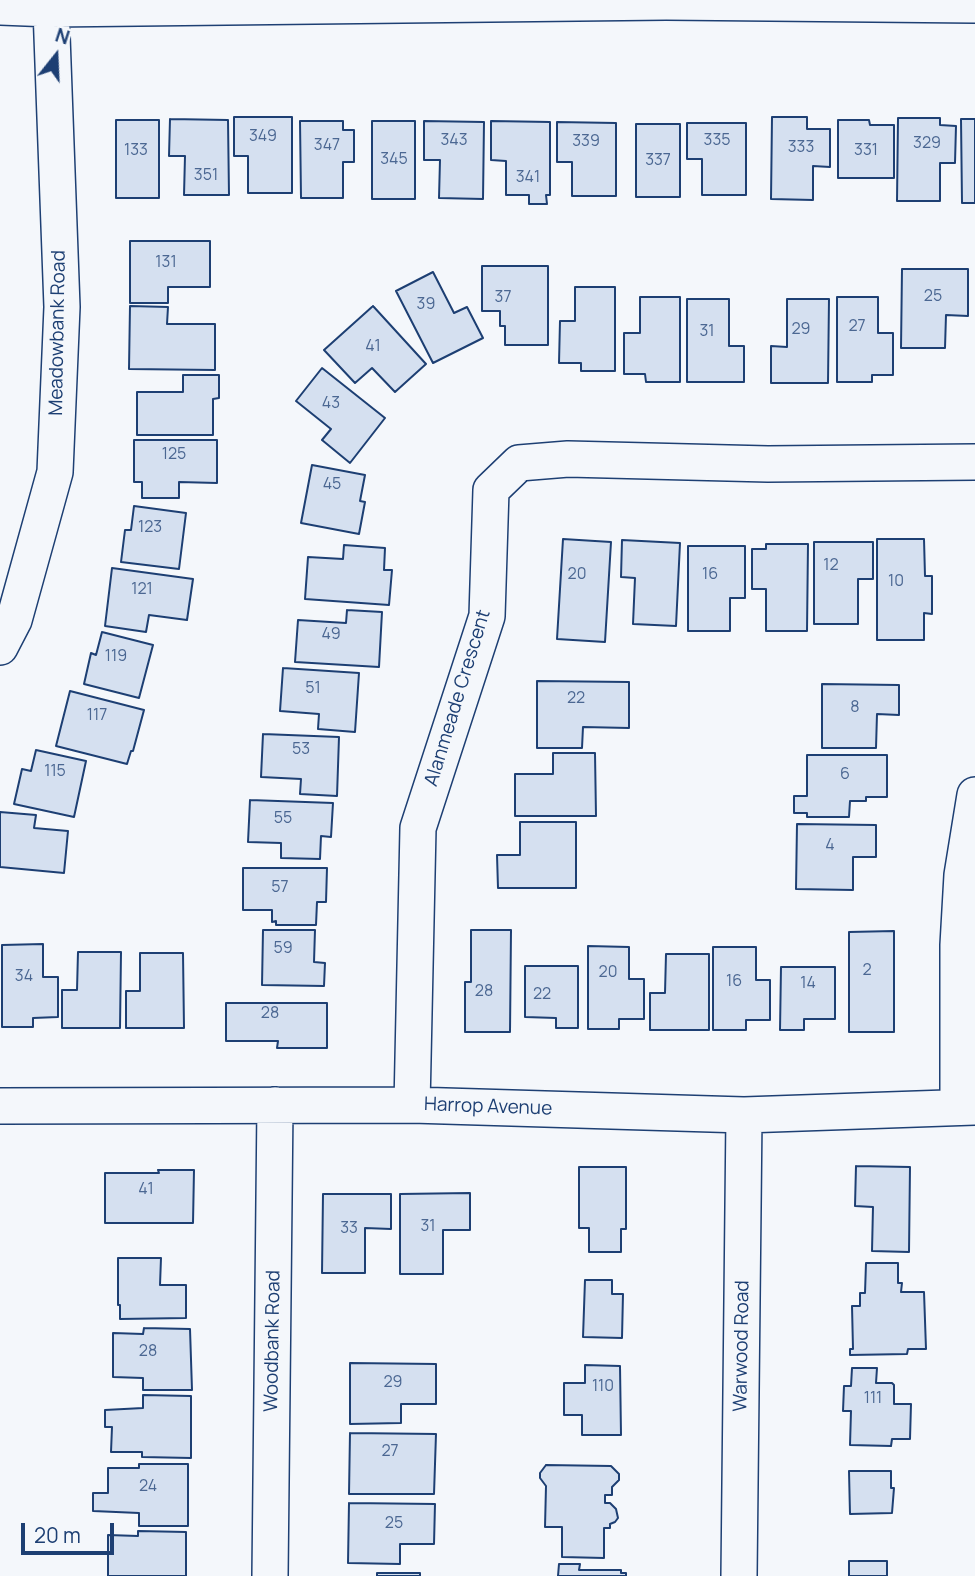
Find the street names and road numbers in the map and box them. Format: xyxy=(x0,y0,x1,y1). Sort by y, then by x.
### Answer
street label: Meadowbank Road xyxy=(45,250,71,416)
street label: Alanmeade Crescent xyxy=(420,607,496,789)
street label: Harrop Avenue xyxy=(423,1093,553,1121)
street label: Woodbank Road xyxy=(260,1270,286,1412)
street label: Warwood Road xyxy=(729,1280,755,1412)

